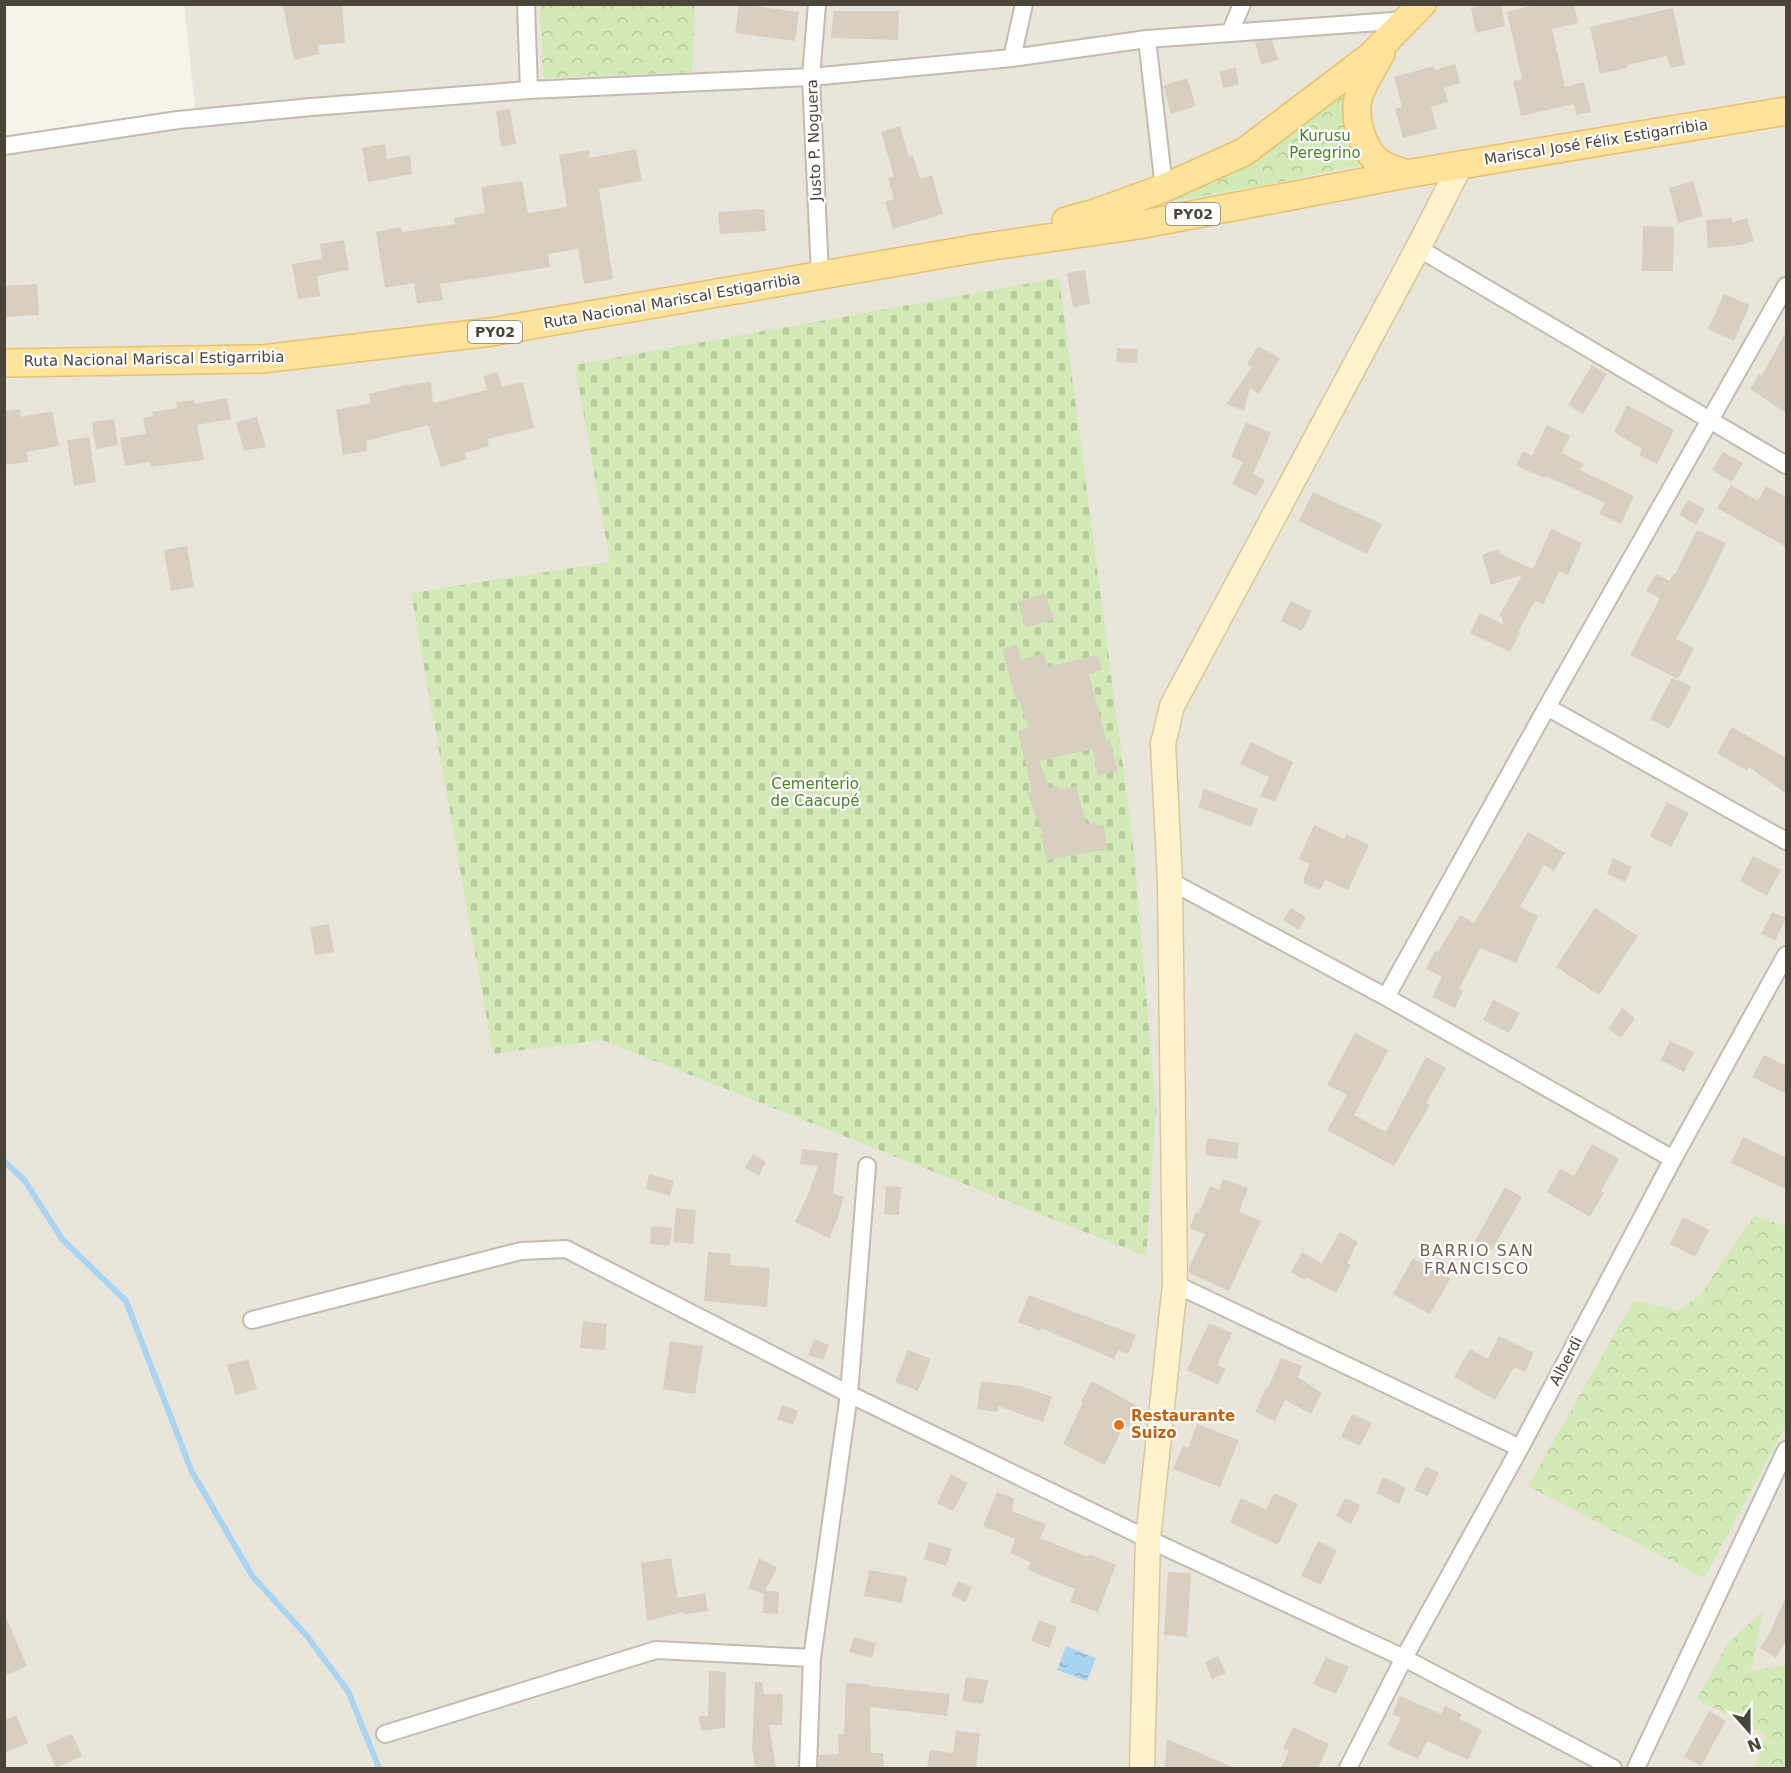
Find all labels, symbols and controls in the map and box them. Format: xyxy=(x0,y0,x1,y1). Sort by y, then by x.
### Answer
street label: Justo P. Noguera xyxy=(803,79,825,202)
street label: Mariscal José Félix Estigarribia xyxy=(1483,115,1709,169)
park label: Kurusu Peregrino xyxy=(1289,127,1361,162)
road number: PY02 xyxy=(1166,203,1220,225)
street label: Ruta Nacional Mariscal Estigarribia xyxy=(542,270,802,332)
road number: PY02 xyxy=(468,321,522,343)
street label: Ruta Nacional Mariscal Estigarribia xyxy=(24,348,284,370)
park label: Cementerio de Caacupé xyxy=(771,775,859,810)
district label: BARRIO SAN FRANCISCO xyxy=(1420,1241,1534,1278)
street label: Alberdi xyxy=(1546,1333,1586,1389)
place label: Restaurante Suizo xyxy=(1131,1407,1235,1442)
marker: Restaurante Suizo xyxy=(1112,1418,1126,1432)
north arrow xyxy=(1719,1701,1779,1761)
text: N xyxy=(1745,1733,1764,1756)

